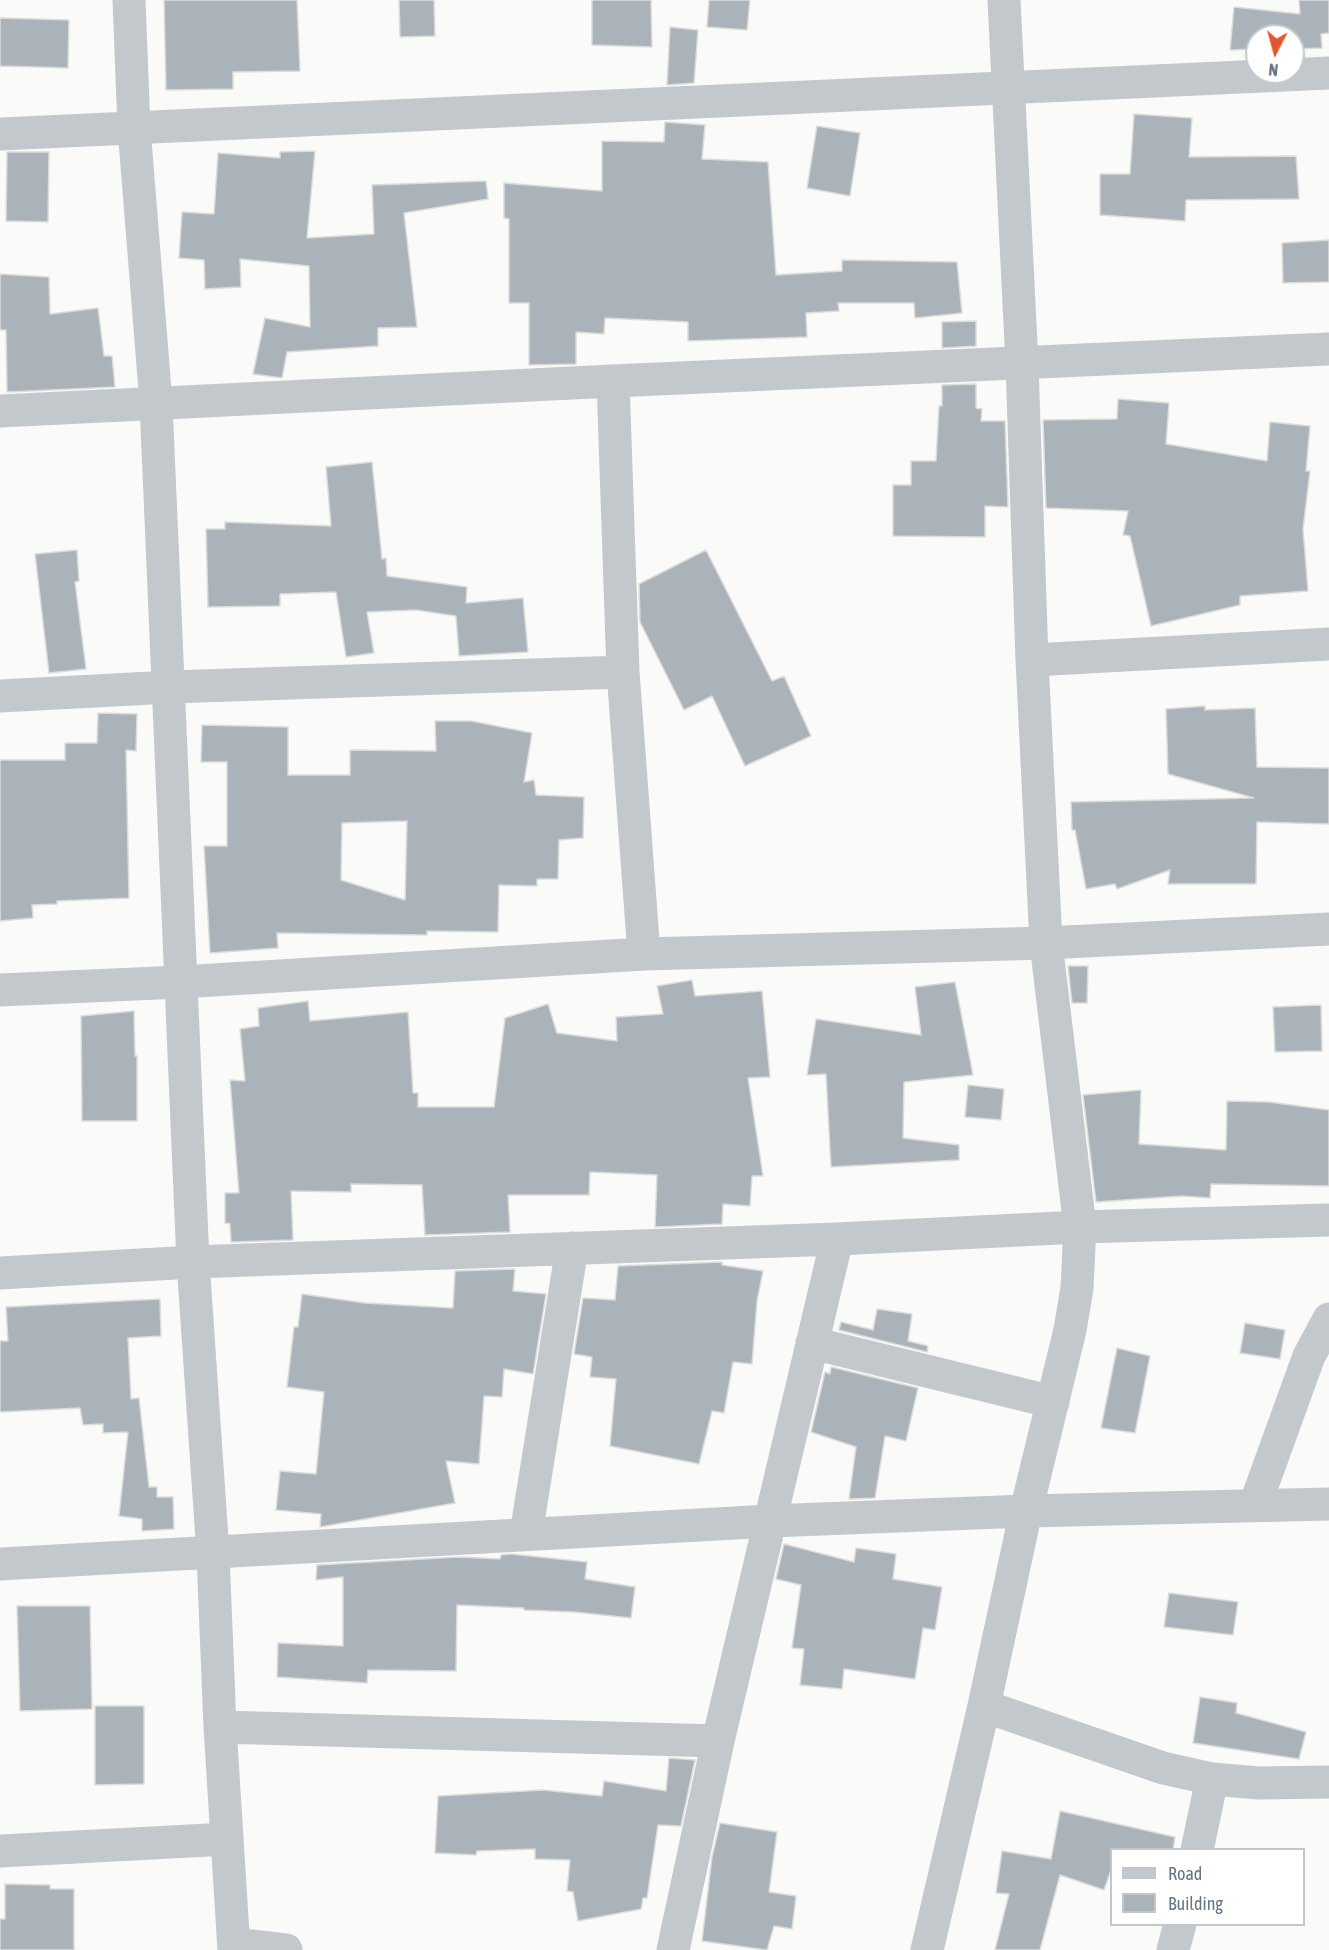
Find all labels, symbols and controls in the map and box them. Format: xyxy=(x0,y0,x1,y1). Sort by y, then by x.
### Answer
north arrow xyxy=(1245,24,1305,84)
text: N xyxy=(1268,60,1279,79)
legend xyxy=(1110,1848,1305,1926)
text: Road xyxy=(1168,1863,1202,1884)
text: Building xyxy=(1168,1893,1223,1914)

